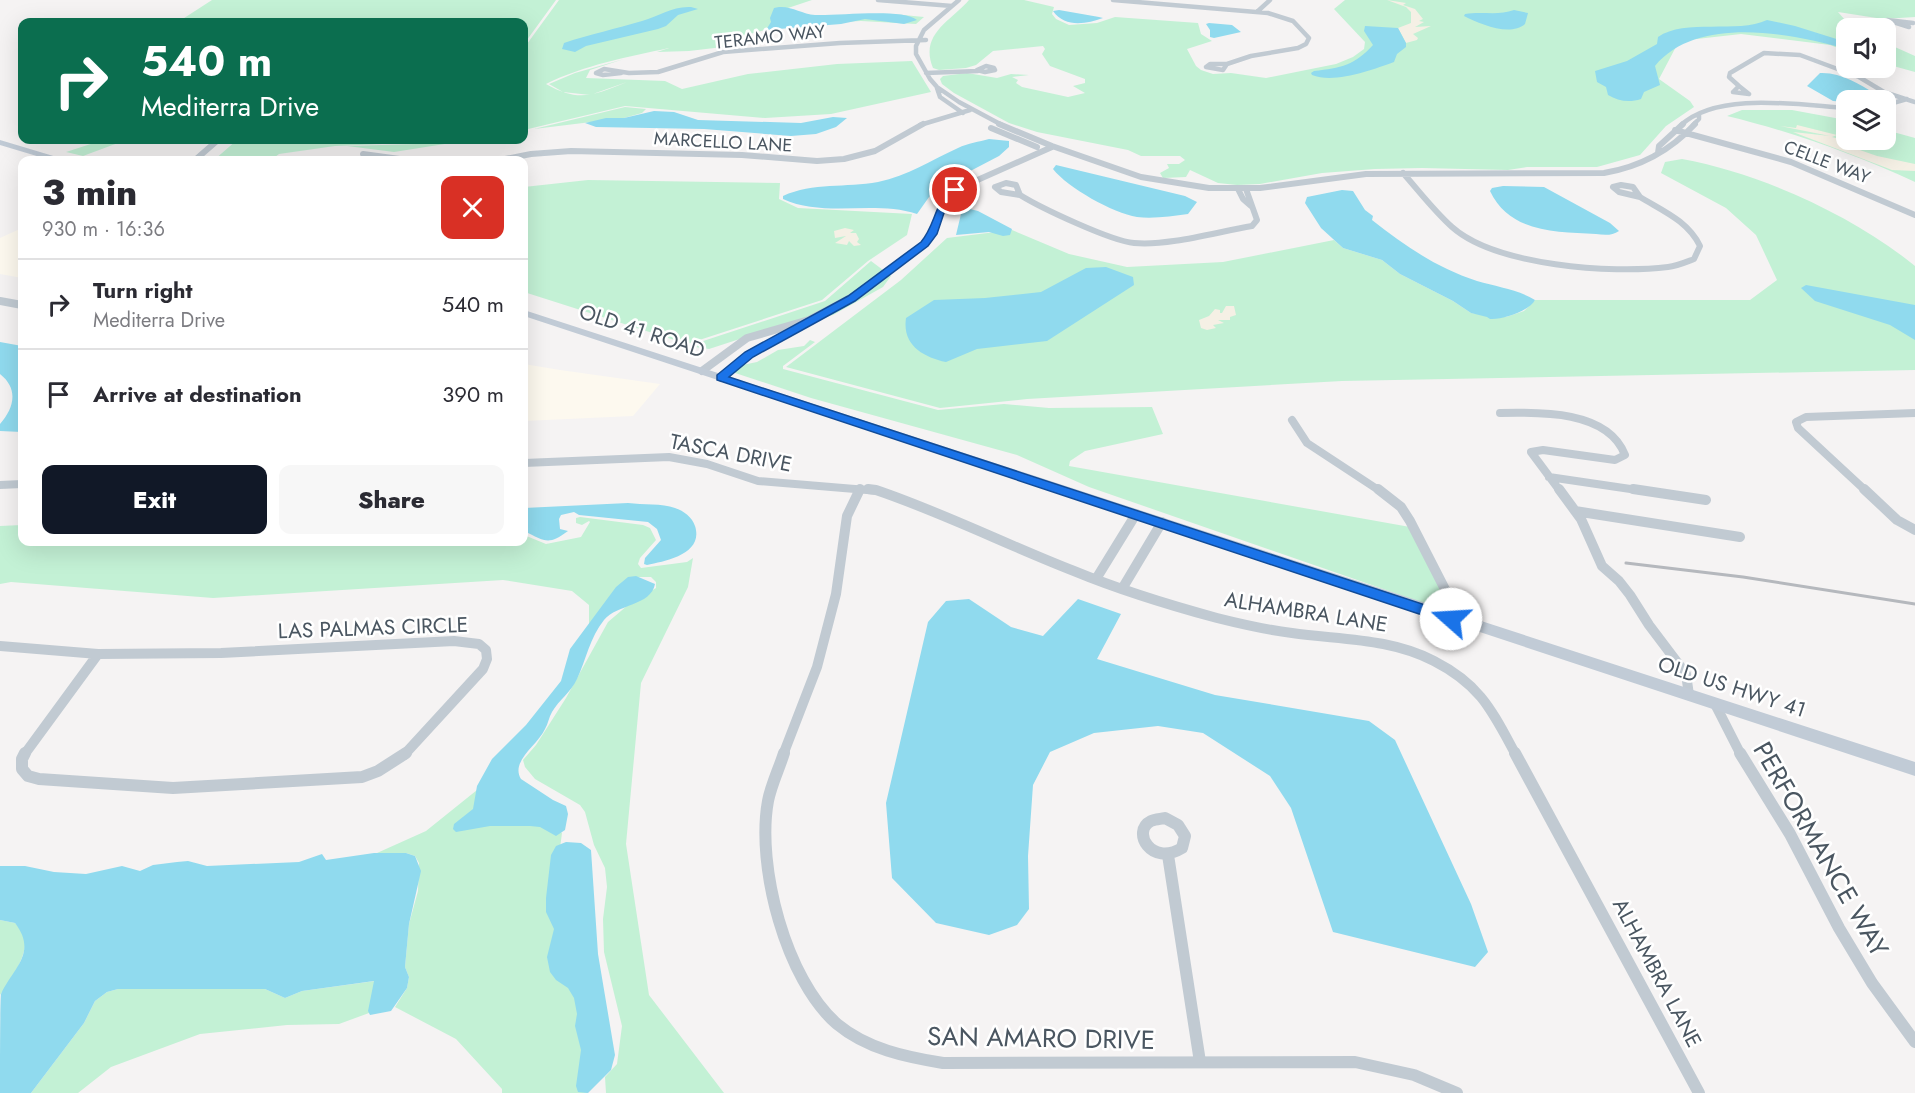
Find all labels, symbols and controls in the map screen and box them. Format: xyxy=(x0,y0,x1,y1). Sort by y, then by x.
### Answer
street label: TERAMO WAY xyxy=(713,18,828,56)
map controls xyxy=(1836,18,1896,150)
button: sound xyxy=(1836,18,1896,78)
text: 540 m xyxy=(141,31,272,92)
icon: right xyxy=(42,42,120,120)
text: Mediterra Drive xyxy=(141,87,319,126)
button: layers xyxy=(1836,90,1896,150)
street label: MARCELLO LANE xyxy=(653,125,793,159)
street label: CELLE WAY xyxy=(1780,134,1875,191)
pin xyxy=(929,164,980,215)
text: 3 min xyxy=(42,166,137,218)
icon: arrive xyxy=(938,173,971,206)
button: close xyxy=(441,176,504,239)
text: 930 m · 16:36 xyxy=(42,215,165,244)
text: Turn right xyxy=(93,274,193,306)
icon: right xyxy=(42,288,75,321)
text: 540 m xyxy=(442,288,504,320)
street label: OLD 41 ROAD xyxy=(575,297,709,365)
text: Mediterra Drive xyxy=(93,306,225,335)
icon: arrive xyxy=(42,378,75,411)
text: Arrive at destination xyxy=(93,378,302,410)
text: 390 m xyxy=(442,378,504,410)
street label: TASCA DRIVE xyxy=(667,426,795,480)
button: Exit xyxy=(42,465,267,534)
button: Share xyxy=(279,465,504,534)
street label: ALHAMBRA LANE xyxy=(1222,584,1390,640)
position arrow xyxy=(1419,587,1483,651)
street label: LAS PALMAS CIRCLE xyxy=(277,610,469,646)
street label: OLD US HWY 41 xyxy=(1654,649,1810,725)
street label: PERFORMANCE WAY xyxy=(1744,734,1898,964)
street label: ALHAMBRA LANE xyxy=(1605,893,1709,1053)
street label: SAN AMARO DRIVE xyxy=(927,1017,1155,1059)

